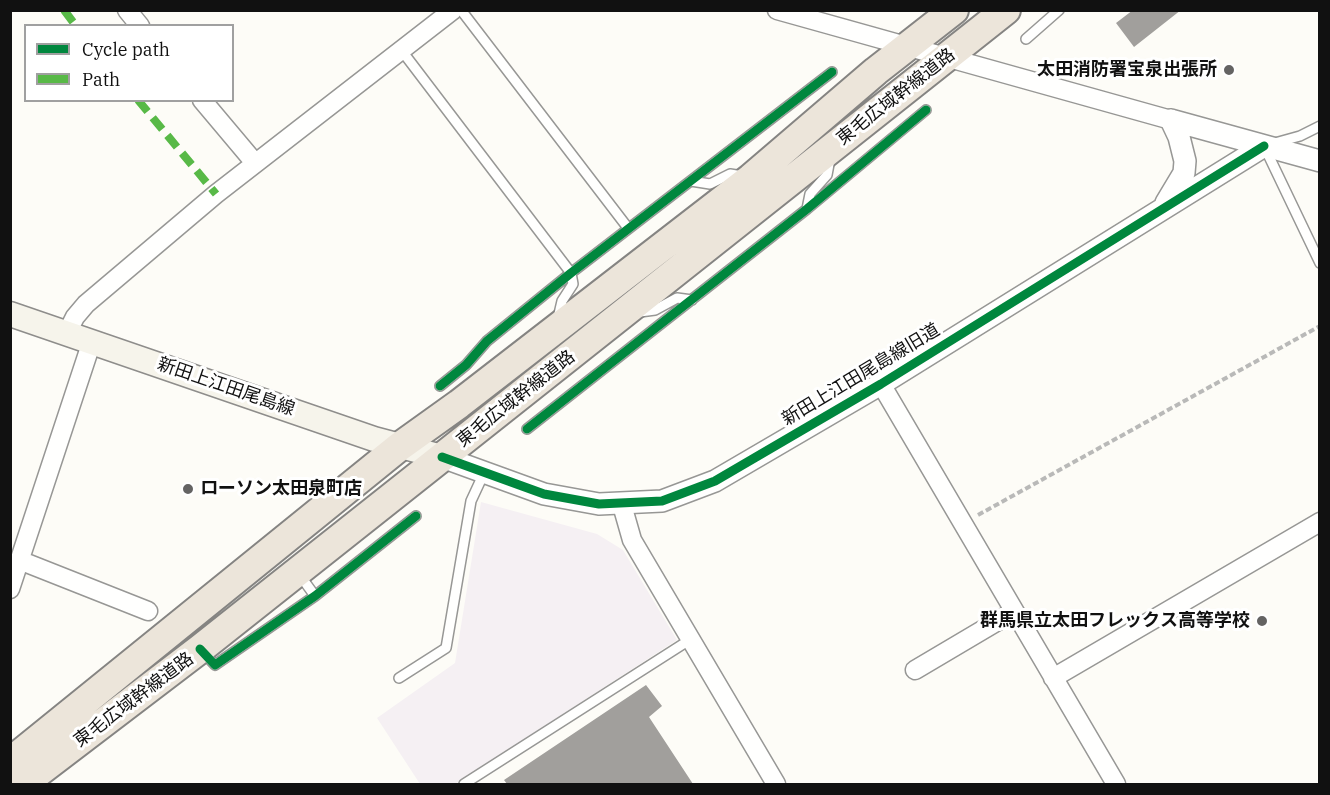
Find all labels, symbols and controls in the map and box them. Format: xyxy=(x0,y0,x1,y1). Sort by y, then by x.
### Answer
legend xyxy=(24,24,234,102)
text: Cycle path xyxy=(82,38,170,61)
street label: 東毛広域幹線道路 xyxy=(833,44,959,150)
place label: 太田消防署宝泉出張所 xyxy=(1037,59,1217,81)
marker: 太田消防署宝泉出張所 xyxy=(1222,63,1236,77)
text: Path xyxy=(82,68,120,91)
street label: 新田上江田尾島線旧道 xyxy=(778,319,944,431)
street label: 東毛広域幹線道路 xyxy=(453,346,579,452)
street label: 新田上江田尾島線 xyxy=(154,353,298,421)
place label: ローソン太田泉町店 xyxy=(200,478,362,500)
marker: ローソン太田泉町店 xyxy=(181,482,195,496)
place label: 群馬県立太田フレックス高等学校 xyxy=(980,610,1250,632)
marker: 群馬県立太田フレックス高等学校 xyxy=(1255,614,1269,628)
street label: 東毛広域幹線道路 xyxy=(70,648,198,752)

